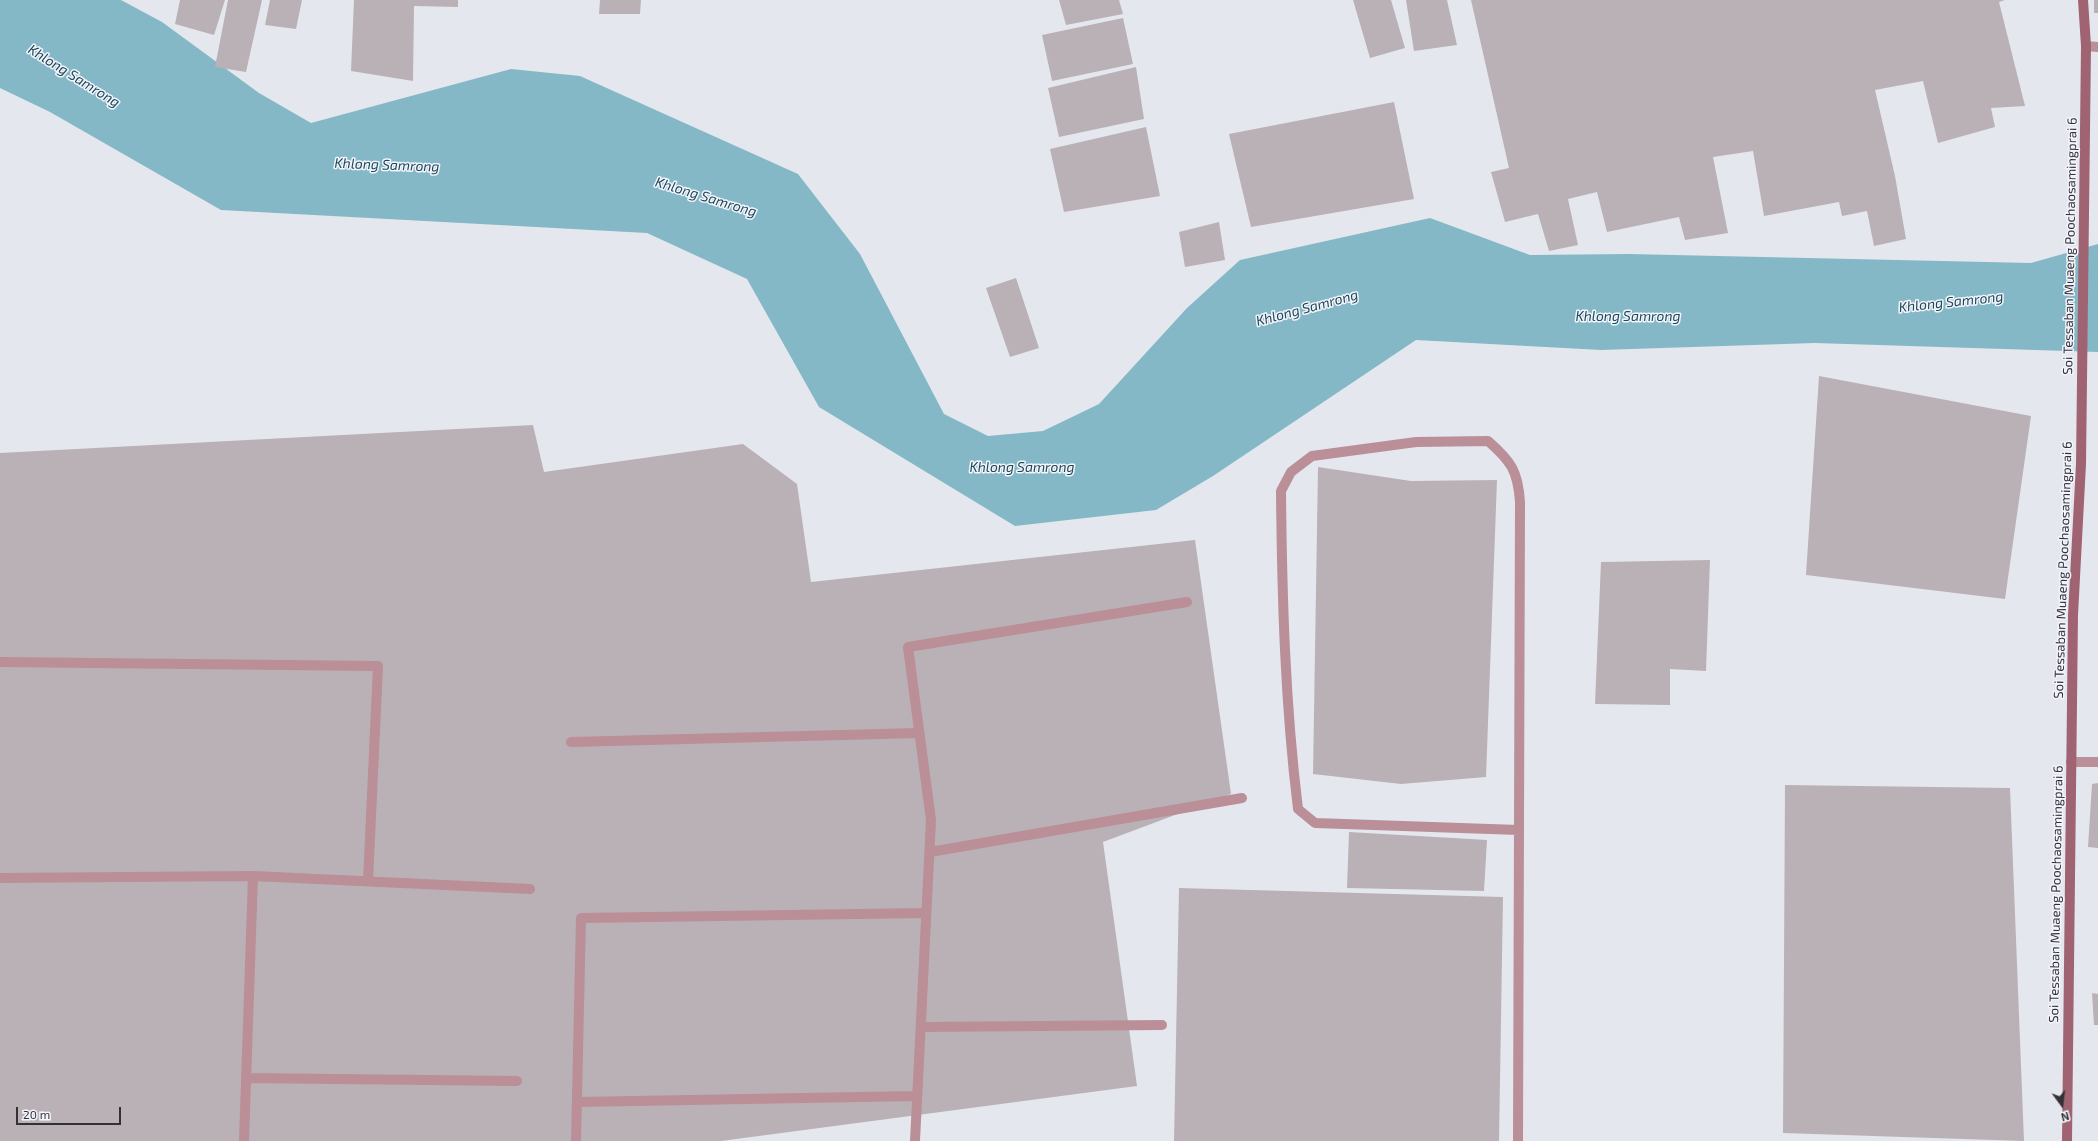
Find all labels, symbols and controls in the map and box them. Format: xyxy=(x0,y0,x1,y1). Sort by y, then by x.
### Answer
water label: Khlong Samrong xyxy=(25,41,123,111)
street label: Soi Tessaban Muaeng Poochaosamingprai 6 xyxy=(2060,117,2080,375)
water label: Khlong Samrong xyxy=(334,155,440,175)
water label: Khlong Samrong xyxy=(653,174,759,220)
water label: Khlong Samrong xyxy=(1254,286,1360,330)
water label: Khlong Samrong xyxy=(1898,288,2004,316)
water label: Khlong Samrong xyxy=(1575,308,1681,324)
street label: Soi Tessaban Muaeng Poochaosamingprai 6 xyxy=(2051,441,2075,699)
water label: Khlong Samrong xyxy=(969,459,1075,475)
street label: Soi Tessaban Muaeng Poochaosamingprai 6 xyxy=(2046,765,2066,1023)
north arrow xyxy=(2042,1085,2082,1125)
scale bar xyxy=(18,1099,123,1125)
text: 20 m xyxy=(23,1107,50,1121)
text: N xyxy=(2060,1110,2071,1124)

